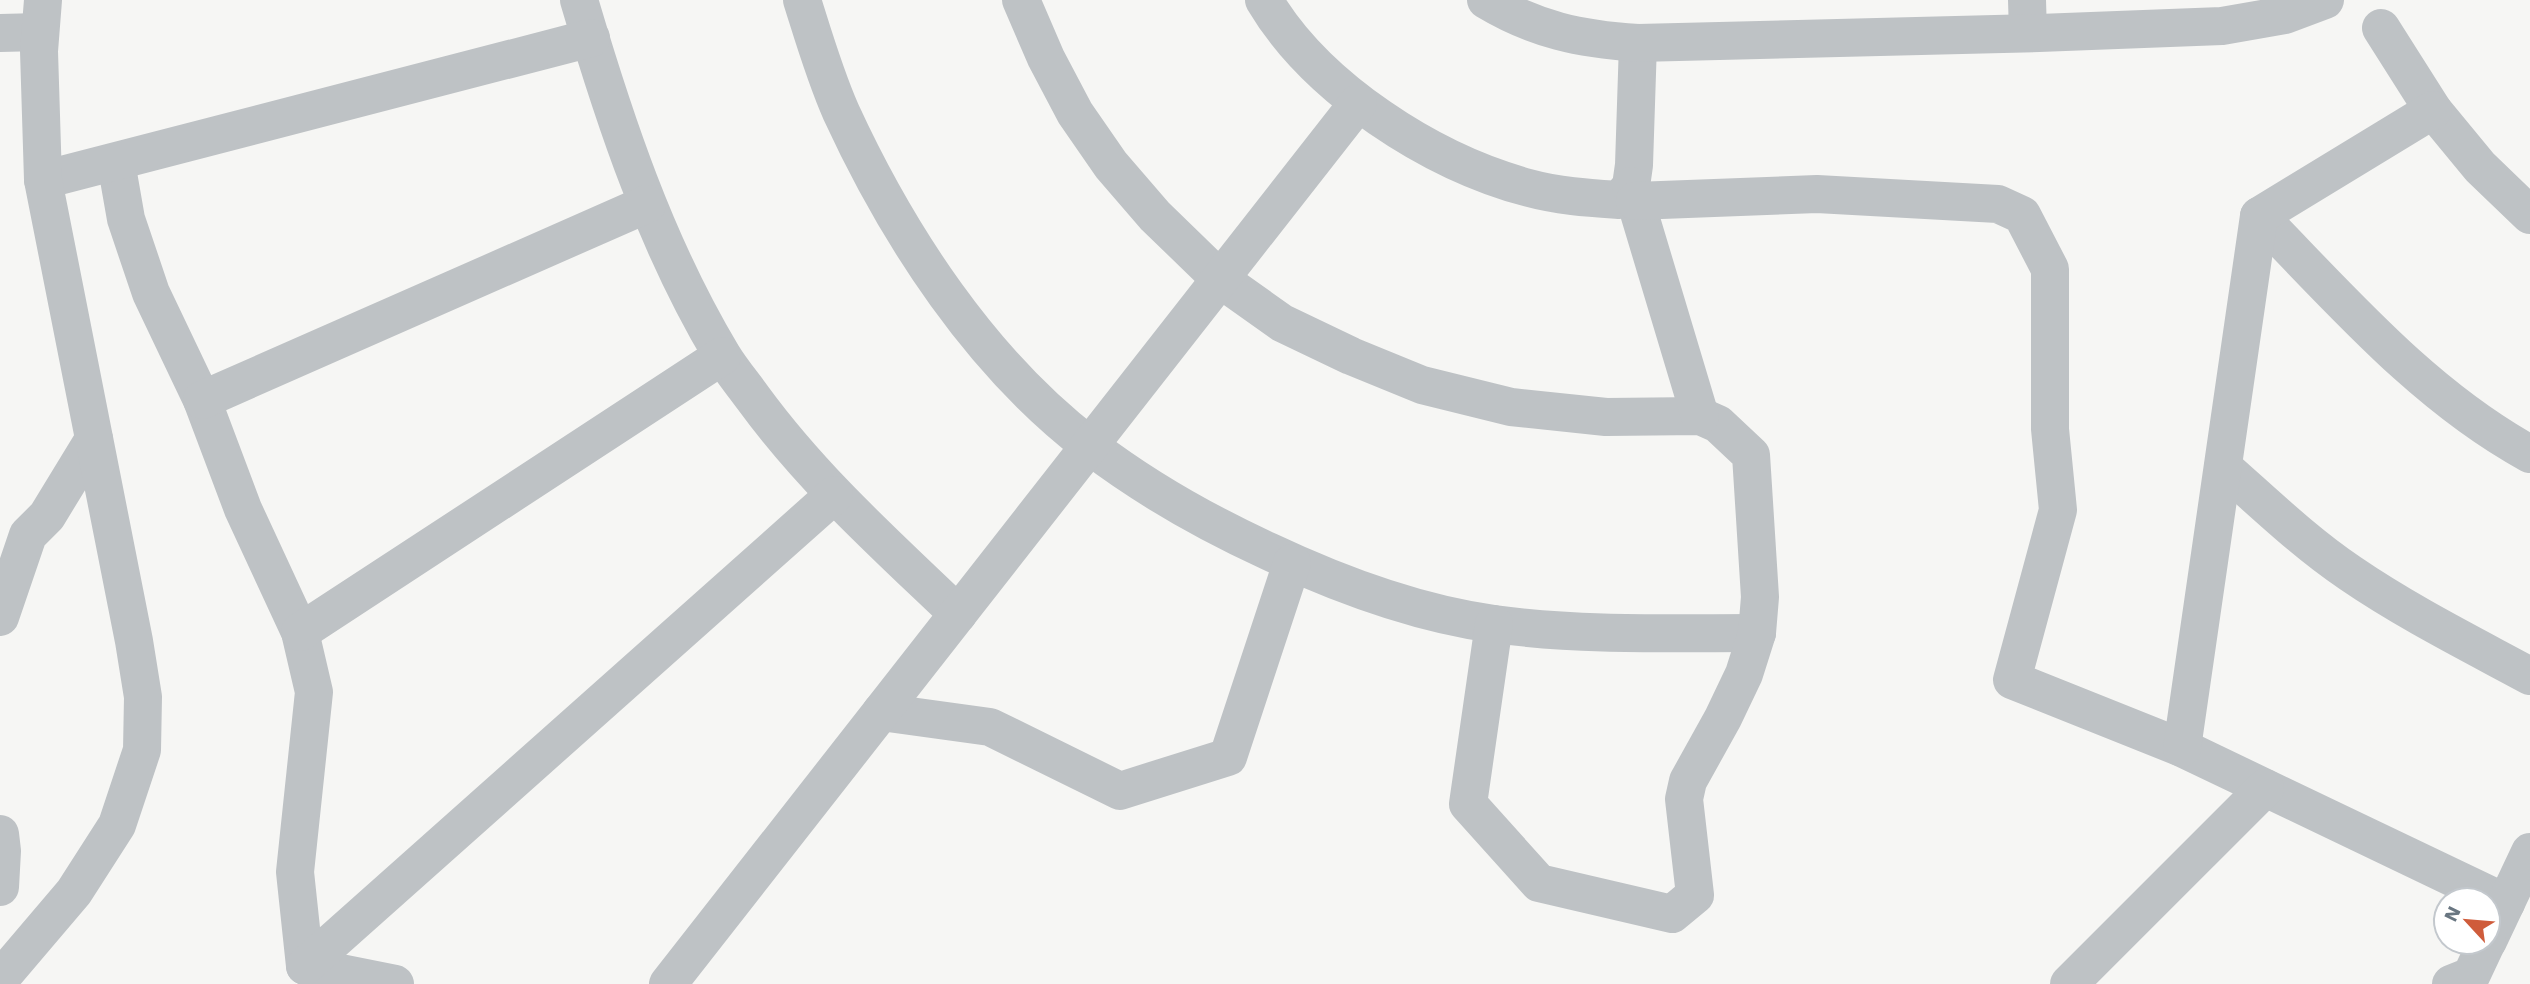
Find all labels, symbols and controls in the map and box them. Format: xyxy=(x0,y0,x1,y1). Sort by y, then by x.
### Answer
north arrow xyxy=(2432,886,2502,956)
text: N xyxy=(2439,902,2466,925)

